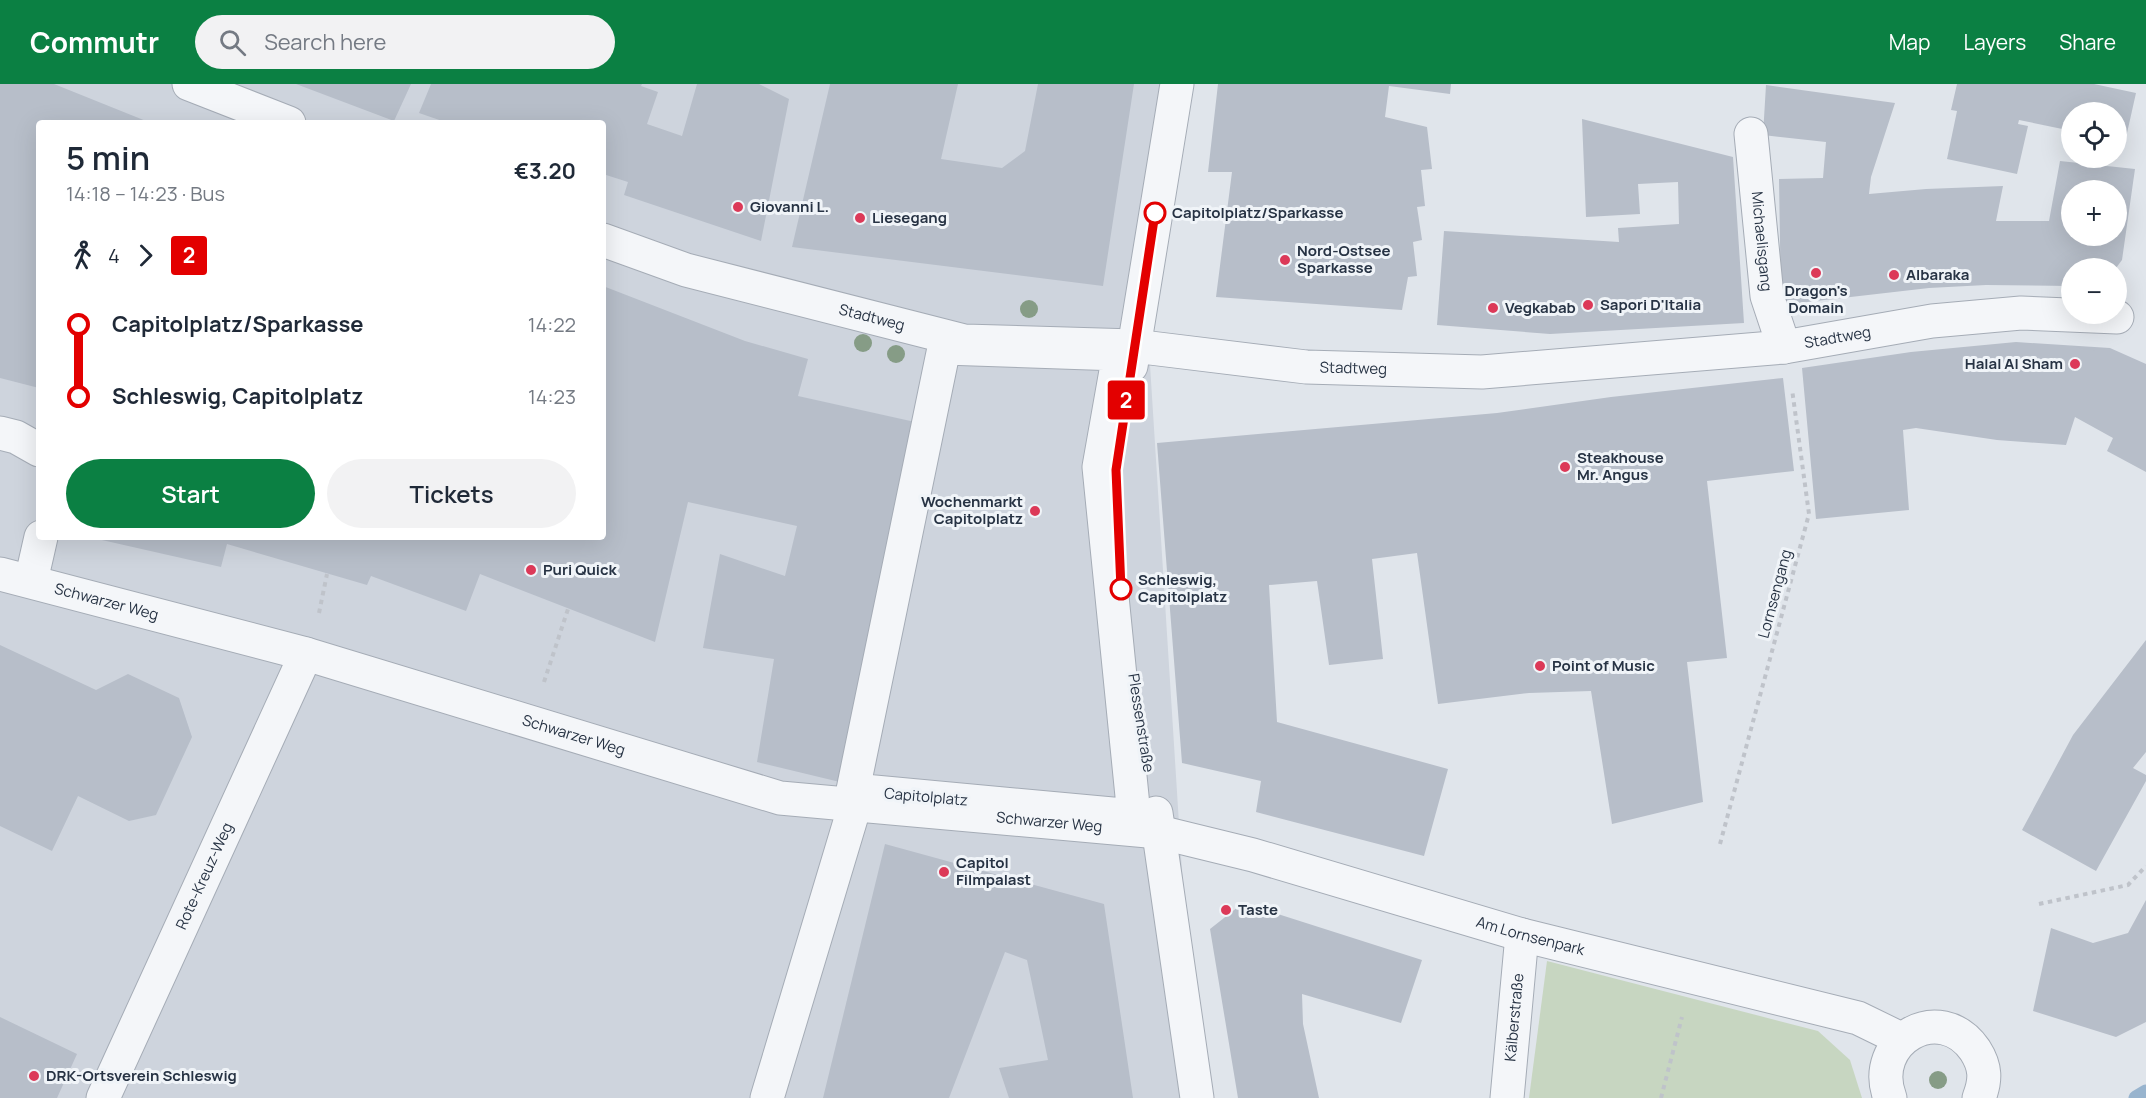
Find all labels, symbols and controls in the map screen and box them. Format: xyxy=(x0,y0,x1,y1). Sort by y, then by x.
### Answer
search box xyxy=(195,15,615,69)
text: Commutr xyxy=(30,23,159,61)
icon: search xyxy=(216,26,249,59)
text: Search here xyxy=(264,27,386,57)
text: Map xyxy=(1889,28,1930,56)
text: Layers xyxy=(1963,28,2026,56)
text: Share xyxy=(2059,28,2116,56)
map controls xyxy=(2061,102,2127,324)
button: locate xyxy=(2061,102,2127,168)
text: 5 min xyxy=(66,135,150,180)
text: €3.20 xyxy=(514,156,576,186)
text: 14:18 – 14:23 · Bus xyxy=(66,180,225,207)
button: + xyxy=(2061,180,2127,246)
street label: Michaelisgang xyxy=(1747,190,1777,292)
place label: Giovanni L. xyxy=(750,196,829,217)
marker: Giovanni L. xyxy=(731,200,745,214)
marker: Capitolplatz/Sparkasse xyxy=(1144,202,1166,224)
place label: Capitolplatz/Sparkasse xyxy=(1172,202,1344,223)
place label: Liesegang xyxy=(872,207,947,228)
marker: Liesegang xyxy=(853,211,867,225)
icon: walk xyxy=(66,239,99,272)
icon: forward xyxy=(129,239,162,272)
place label: Nord-Ostsee Sparkasse xyxy=(1297,240,1390,278)
text: 2 xyxy=(183,241,195,269)
text: 4 xyxy=(108,242,120,269)
marker: Nord-Ostsee Sparkasse xyxy=(1278,253,1292,267)
button: − xyxy=(2061,258,2127,324)
place label: Albaraka xyxy=(1906,264,1969,285)
marker: Dragon's Domain xyxy=(1809,266,1823,280)
marker: Albaraka xyxy=(1887,268,1901,282)
place label: Dragon's Domain xyxy=(1784,280,1848,318)
place label: Sapori D'Italia xyxy=(1600,294,1701,315)
place label: Vegkabab xyxy=(1505,297,1576,318)
street label: Stadtweg xyxy=(837,298,907,335)
marker: Sapori D'Italia xyxy=(1581,298,1595,312)
marker: Vegkabab xyxy=(1486,301,1500,315)
text: Capitolplatz/Sparkasse xyxy=(112,309,364,339)
text: 14:22 xyxy=(528,311,576,338)
street label: Stadtweg xyxy=(1802,321,1872,353)
place label: Halal Al Sham xyxy=(1965,353,2063,374)
street label: Stadtweg xyxy=(1319,356,1387,379)
marker: Halal Al Sham xyxy=(2068,357,2082,371)
line badge: 2 xyxy=(1106,380,1146,420)
text: Schleswig, Capitolplatz xyxy=(112,381,363,411)
text: 14:23 xyxy=(528,383,576,410)
text: 2 xyxy=(1120,386,1132,414)
place label: Steakhouse Mr. Angus xyxy=(1577,447,1664,485)
button: Start xyxy=(66,459,315,528)
button: Tickets xyxy=(327,459,576,528)
marker: Steakhouse Mr. Angus xyxy=(1558,460,1572,474)
place label: Wochenmarkt Capitolplatz xyxy=(921,491,1023,529)
marker: Wochenmarkt Capitolplatz xyxy=(1028,504,1042,518)
street label: Lornsengang xyxy=(1753,547,1796,641)
place label: Puri Quick xyxy=(543,559,618,580)
marker: Puri Quick xyxy=(524,563,538,577)
place label: Schleswig, Capitolplatz xyxy=(1138,569,1227,607)
street label: Schwarzer Weg xyxy=(52,578,161,625)
marker: Schleswig, Capitolplatz xyxy=(1110,578,1132,600)
place label: Point of Music xyxy=(1552,655,1655,676)
marker: Point of Music xyxy=(1533,659,1547,673)
street label: Plessenstraße xyxy=(1123,672,1160,774)
street label: Schwarzer Weg xyxy=(520,709,628,760)
street label: Capitolplatz xyxy=(883,782,969,811)
street label: Schwarzer Weg xyxy=(995,806,1103,837)
street label: Rote-Kreuz-Weg xyxy=(170,819,238,933)
place label: Capitol Filmpalast xyxy=(956,852,1031,890)
marker: Capitol Filmpalast xyxy=(937,865,951,879)
place label: Taste xyxy=(1238,899,1278,920)
marker: Taste xyxy=(1219,903,1233,917)
street label: Am Lornsenpark xyxy=(1474,911,1587,960)
street label: Kälberstraße xyxy=(1499,972,1528,1062)
place label: DRK-Ortsverein Schleswig xyxy=(46,1065,237,1086)
marker: DRK-Ortsverein Schleswig xyxy=(27,1069,41,1083)

